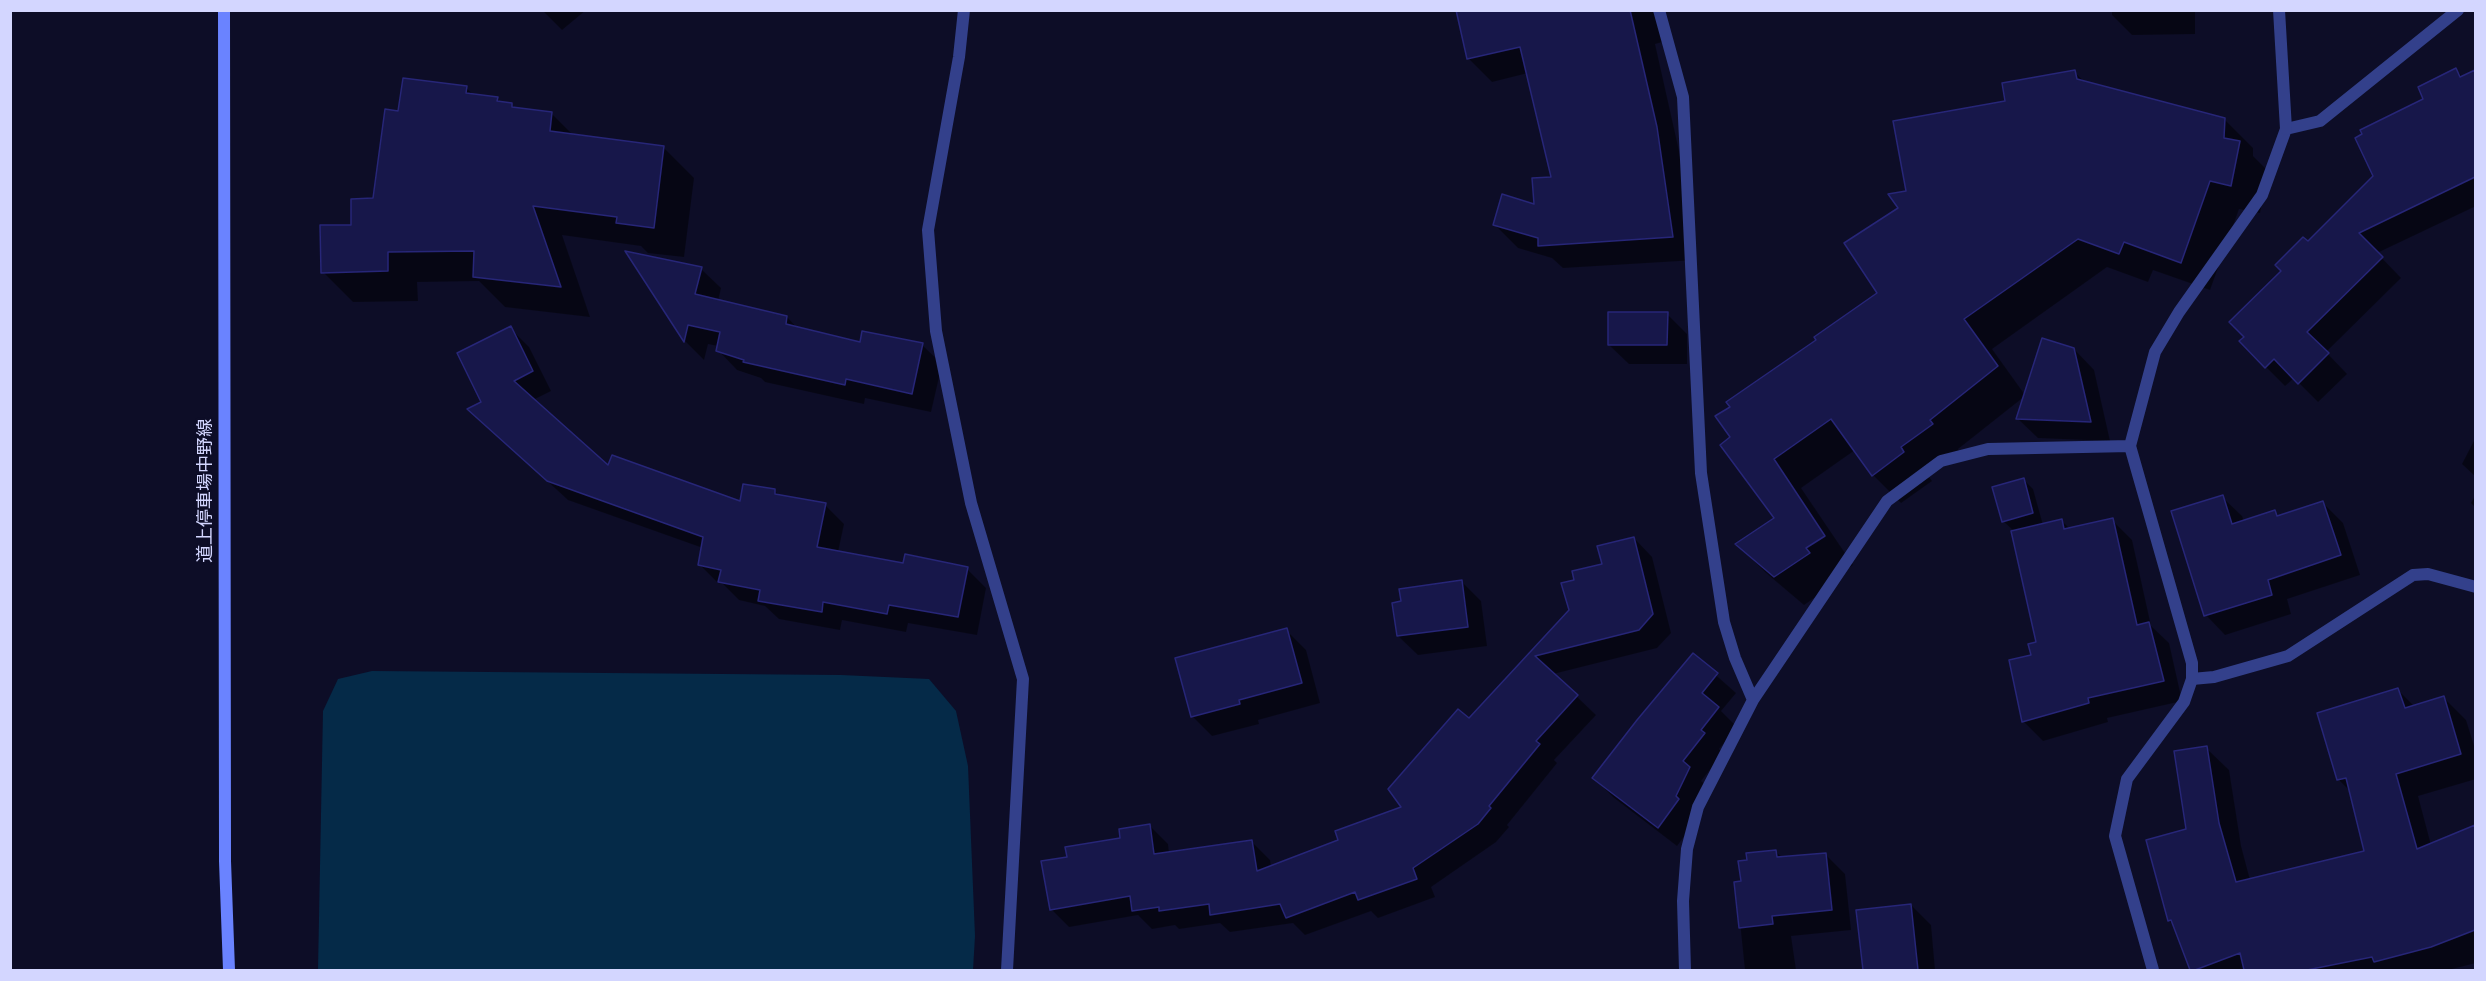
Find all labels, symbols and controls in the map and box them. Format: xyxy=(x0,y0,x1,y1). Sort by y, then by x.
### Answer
street label: 道上停車場中野線 xyxy=(196,419,218,563)

